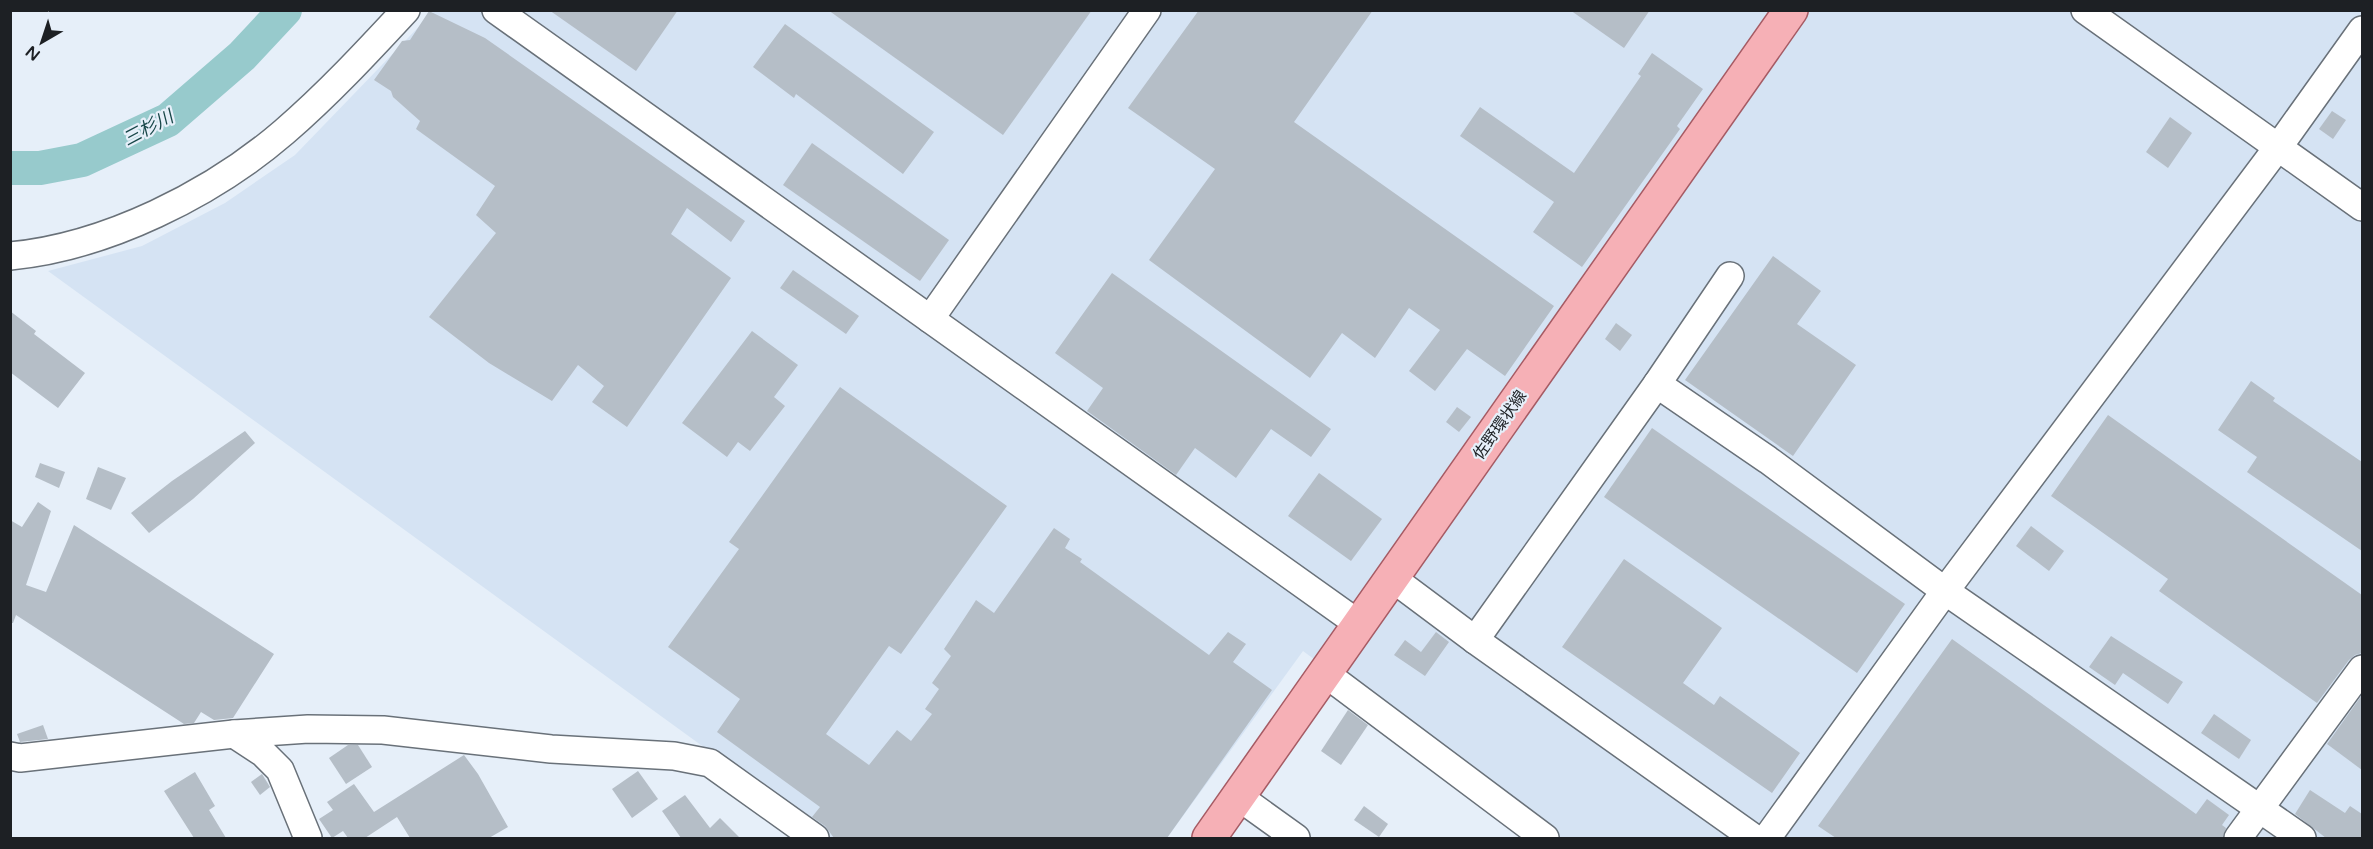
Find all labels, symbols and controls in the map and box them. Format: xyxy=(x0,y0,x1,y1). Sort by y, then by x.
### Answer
north arrow xyxy=(12,12,72,72)
text: N xyxy=(22,41,44,65)
water label: 三杉川 xyxy=(119,105,179,150)
street label: 佐野環状線 xyxy=(1469,386,1531,464)

